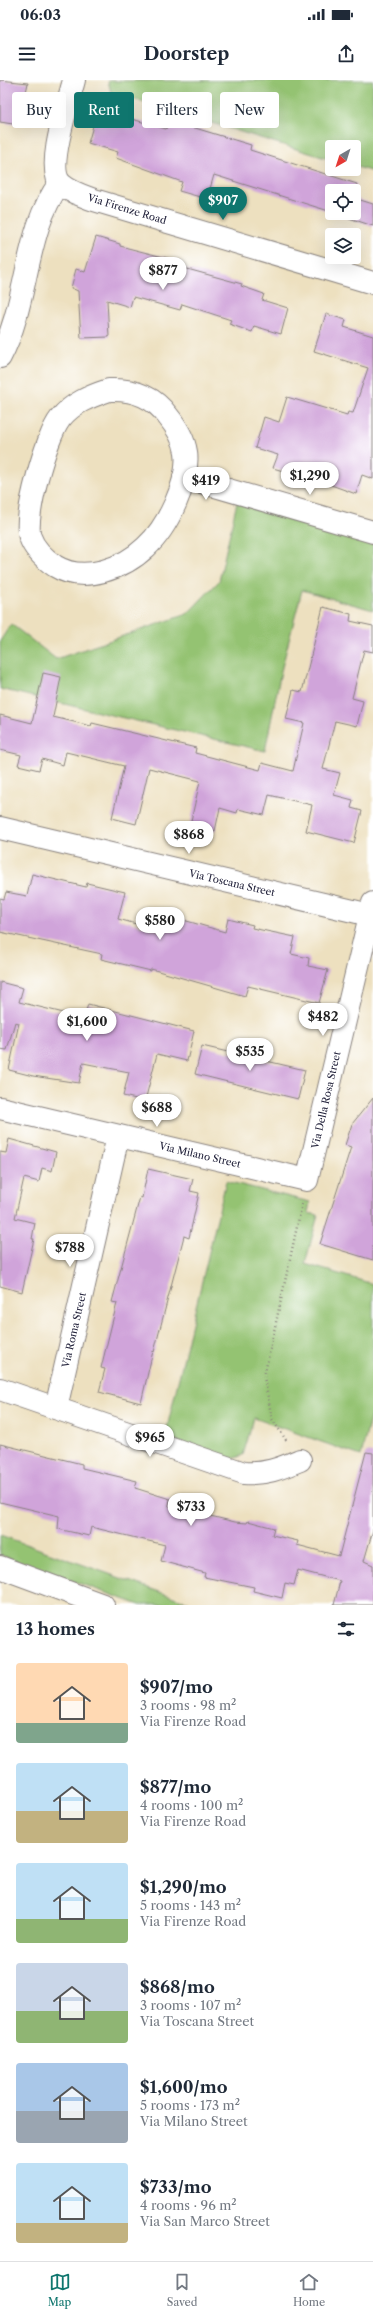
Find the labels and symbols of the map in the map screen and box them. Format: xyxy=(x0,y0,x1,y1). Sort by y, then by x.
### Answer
north arrow xyxy=(325,140,361,176)
pin: $907 xyxy=(199,187,247,221)
street label: Via Firenze Road xyxy=(85,191,168,227)
pin: $877 xyxy=(139,257,187,291)
pin: $1,290 xyxy=(277,462,343,496)
pin: $419 xyxy=(182,467,230,501)
pin: $868 xyxy=(165,821,213,855)
street label: Via Toscana Street xyxy=(187,867,277,899)
pin: $580 xyxy=(136,907,184,941)
pin: $482 xyxy=(299,1003,347,1037)
pin: $1,600 xyxy=(54,1008,120,1042)
pin: $535 xyxy=(226,1038,274,1072)
street label: Via Della Rosa Street xyxy=(308,1050,344,1151)
pin: $688 xyxy=(133,1094,181,1128)
street label: Via Milano Street xyxy=(157,1139,242,1171)
pin: $788 xyxy=(46,1234,94,1268)
street label: Via Roma Street xyxy=(59,1291,89,1370)
pin: $965 xyxy=(126,1424,174,1458)
pin: $733 xyxy=(167,1493,215,1527)

